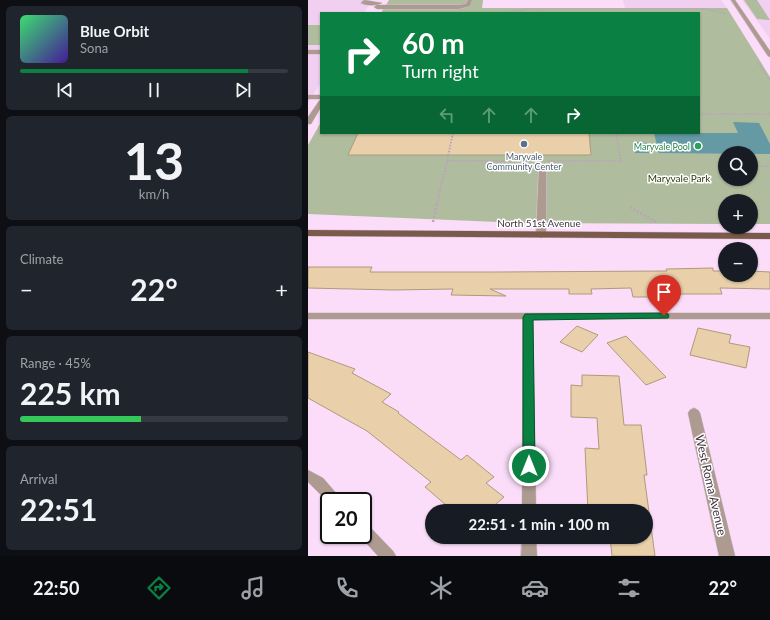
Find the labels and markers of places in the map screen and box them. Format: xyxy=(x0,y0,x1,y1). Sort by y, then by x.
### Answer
marker: Maryvale Community Center xyxy=(519,139,529,149)
place label: Maryvale Pool xyxy=(634,141,690,152)
marker: Maryvale Pool xyxy=(693,141,703,151)
place label: Maryvale Community Center xyxy=(487,151,562,172)
pin xyxy=(647,275,681,316)

